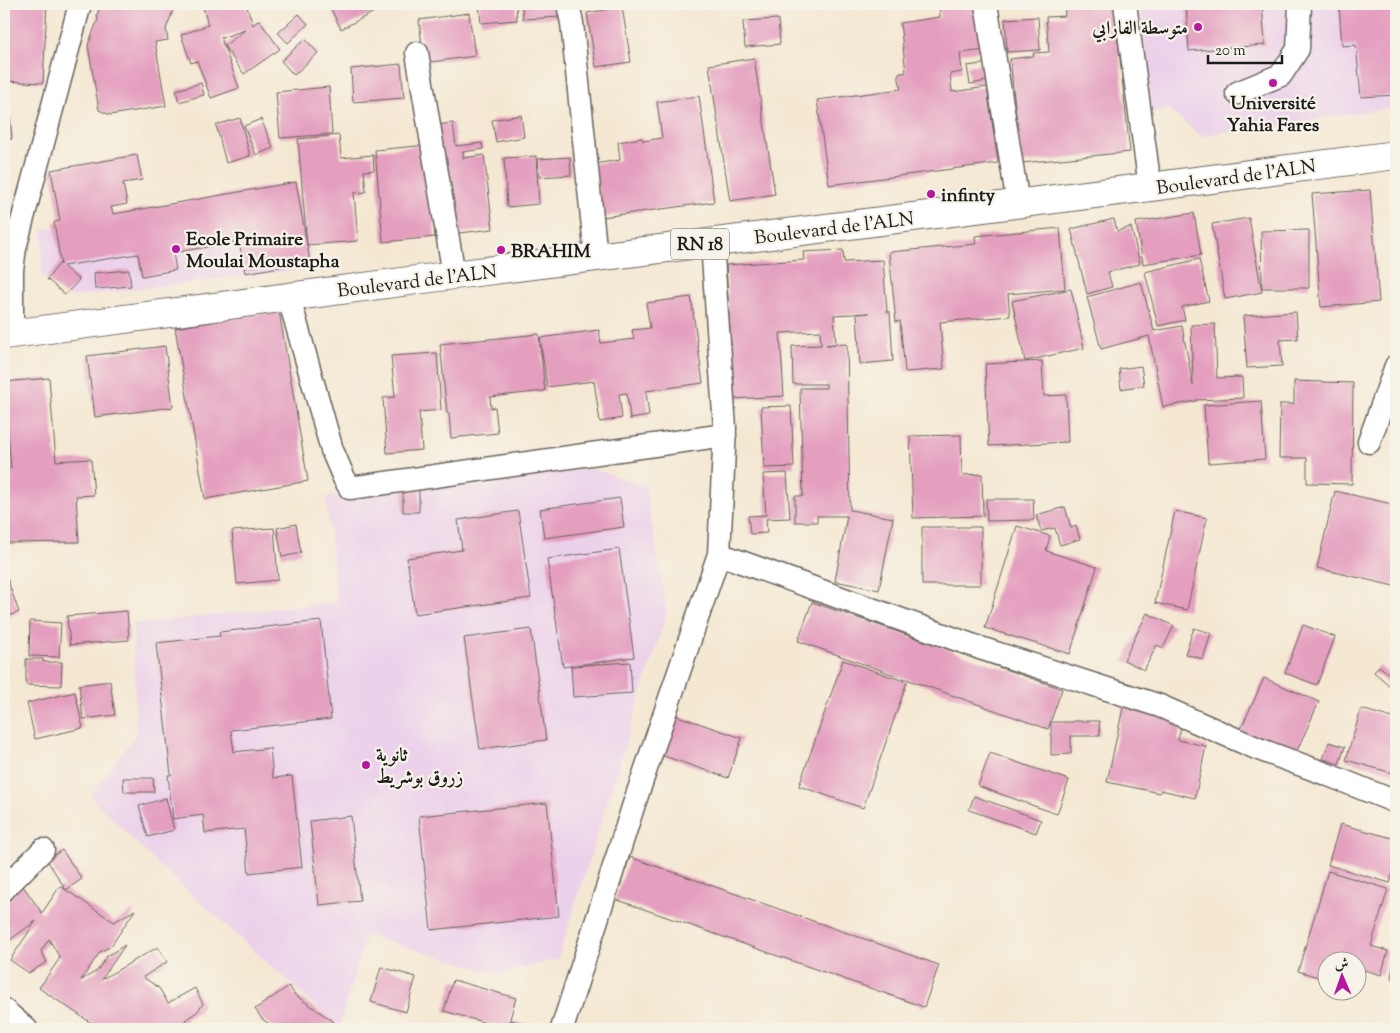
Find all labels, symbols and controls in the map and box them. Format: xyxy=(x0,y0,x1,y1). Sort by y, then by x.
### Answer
place label: متوسطة الفارابي xyxy=(1091,16,1188,43)
marker: متوسطة الفارابي xyxy=(1192,21,1204,33)
scale bar xyxy=(1208,32,1281,64)
text: 20 m xyxy=(1215,41,1246,62)
marker: Université Yahia Fares xyxy=(1267,77,1279,89)
place label: Université Yahia Fares xyxy=(1227,91,1320,140)
street label: Boulevard de l'ALN xyxy=(1155,154,1318,203)
place label: infinty xyxy=(941,183,995,210)
marker: infinty xyxy=(925,188,937,200)
street label: Boulevard de l'ALN xyxy=(753,206,916,253)
place label: Ecole Primaire Moulai Moustapha xyxy=(186,227,340,276)
road number: RN 18 xyxy=(671,228,729,260)
place label: BRAHIM xyxy=(511,239,591,266)
marker: Ecole Primaire Moulai Moustapha xyxy=(170,243,182,255)
marker: BRAHIM xyxy=(495,244,507,256)
street label: Boulevard de l'ALN xyxy=(336,259,499,306)
place label: ثانوية زروق بوشريط xyxy=(376,743,464,792)
marker: ثانوية زروق بوشريط xyxy=(360,759,372,771)
north arrow xyxy=(1318,950,1368,1000)
text: ش xyxy=(1334,955,1349,975)

